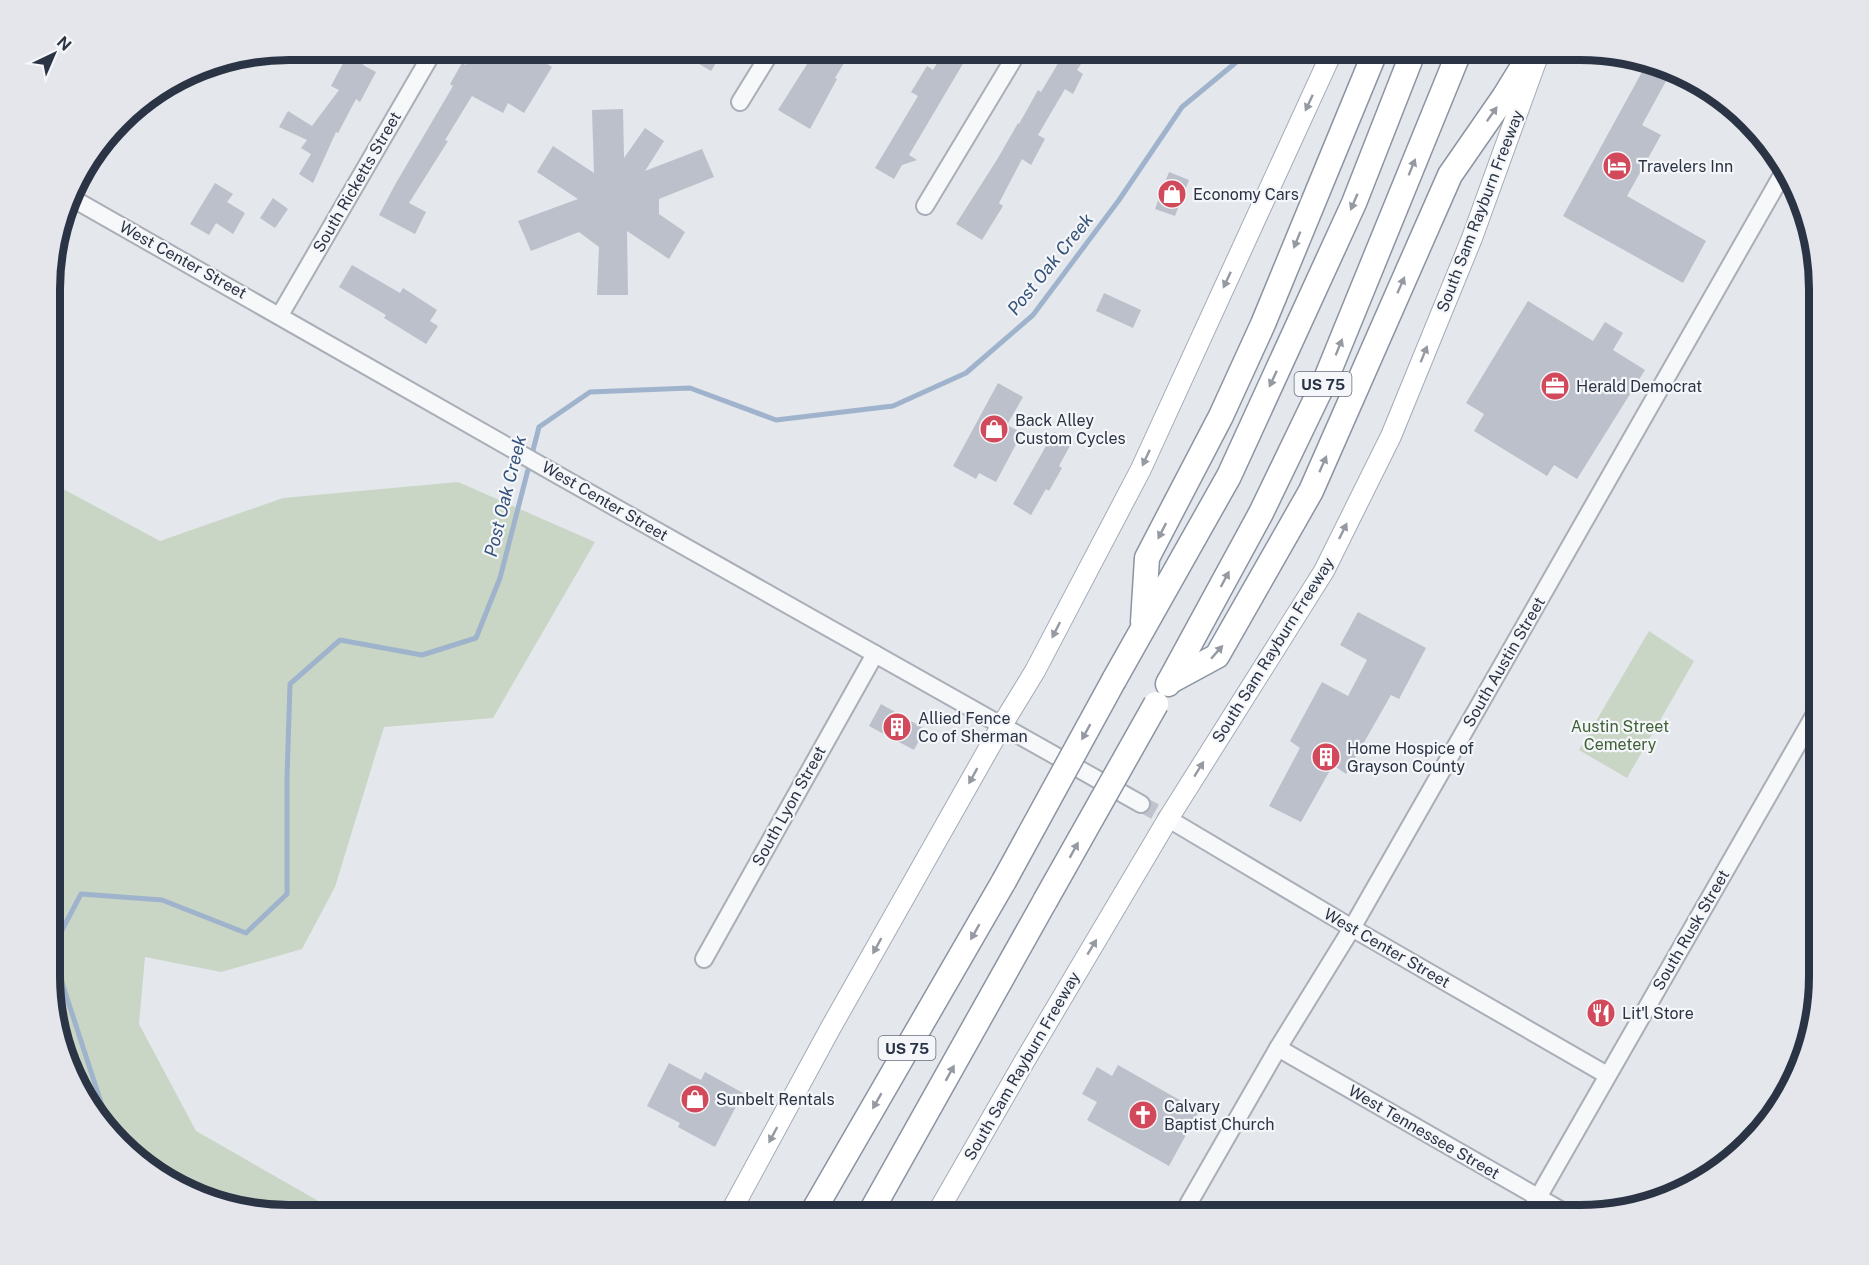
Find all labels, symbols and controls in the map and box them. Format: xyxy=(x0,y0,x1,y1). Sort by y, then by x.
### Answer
north arrow xyxy=(24,24,84,84)
text: N xyxy=(53,32,75,55)
one-way arrow xyxy=(1303,94,1313,112)
street label: South Sam Rayburn Freeway xyxy=(1433,107,1528,315)
one-way arrow xyxy=(1486,107,1498,123)
street label: South Ricketts Street xyxy=(309,108,405,256)
hotel icon: Travelers Inn xyxy=(1601,150,1633,182)
place label: Travelers Inn xyxy=(1638,157,1733,176)
one-way arrow xyxy=(1408,158,1417,176)
shop icon: Economy Cars xyxy=(1156,178,1188,210)
place label: Economy Cars xyxy=(1193,185,1299,204)
one-way arrow xyxy=(1349,193,1358,211)
water label: Post Oak Creek xyxy=(1003,209,1097,319)
street label: West Center Street xyxy=(116,217,250,303)
one-way arrow xyxy=(1292,231,1302,249)
one-way arrow xyxy=(1223,272,1232,289)
one-way arrow xyxy=(1396,276,1406,294)
one-way arrow xyxy=(1334,338,1344,356)
one-way arrow xyxy=(1419,344,1429,362)
office icon: Herald Democrat xyxy=(1539,370,1571,402)
one-way arrow xyxy=(1268,371,1278,389)
road number: US 75 xyxy=(1294,372,1352,396)
place label: Herald Democrat xyxy=(1576,377,1702,396)
place label: Back Alley Custom Cycles xyxy=(1015,411,1126,448)
shop icon: Back Alley Custom Cycles xyxy=(978,413,1010,445)
water label: Post Oak Creek xyxy=(480,433,530,559)
one-way arrow xyxy=(1142,449,1151,466)
one-way arrow xyxy=(1318,455,1328,473)
street label: West Center Street xyxy=(539,457,671,545)
one-way arrow xyxy=(1157,522,1166,539)
one-way arrow xyxy=(1339,523,1348,540)
street label: South Sam Rayburn Freeway xyxy=(1208,554,1338,746)
one-way arrow xyxy=(1220,570,1230,587)
street label: South Austin Street xyxy=(1459,594,1549,730)
one-way arrow xyxy=(1051,622,1061,639)
one-way arrow xyxy=(1211,644,1224,660)
place label: Allied Fence Co of Sherman xyxy=(918,709,1028,746)
building icon: Allied Fence Co of Sherman xyxy=(881,711,913,743)
park label: Austin Street Cemetery xyxy=(1571,717,1669,754)
one-way arrow xyxy=(1081,723,1091,740)
place label: Home Hospice of Grayson County xyxy=(1347,739,1474,776)
building icon: Home Hospice of Grayson County xyxy=(1310,741,1342,773)
street label: South Lyon Street xyxy=(748,743,830,869)
one-way arrow xyxy=(1193,761,1204,777)
one-way arrow xyxy=(968,768,978,785)
one-way arrow xyxy=(1069,841,1079,858)
street label: South Rusk Street xyxy=(1649,866,1733,994)
street label: West Center Street xyxy=(1321,904,1453,992)
one-way arrow xyxy=(969,924,980,940)
one-way arrow xyxy=(872,938,882,955)
one-way arrow xyxy=(1087,938,1097,955)
street label: South Sam Rayburn Freeway xyxy=(960,968,1084,1164)
restaurant icon: Lit'l Store xyxy=(1585,997,1617,1029)
place label: Lit'l Store xyxy=(1622,1004,1694,1023)
road number: US 75 xyxy=(878,1036,936,1060)
one-way arrow xyxy=(945,1064,955,1081)
street label: West Tennessee Street xyxy=(1345,1081,1503,1183)
shop icon: Sunbelt Rentals xyxy=(679,1083,711,1115)
place label: Sunbelt Rentals xyxy=(716,1090,835,1109)
one-way arrow xyxy=(872,1093,882,1110)
place label: Calvary Baptist Church xyxy=(1164,1097,1275,1134)
church icon: Calvary Baptist Church xyxy=(1127,1099,1159,1131)
one-way arrow xyxy=(768,1127,778,1144)

